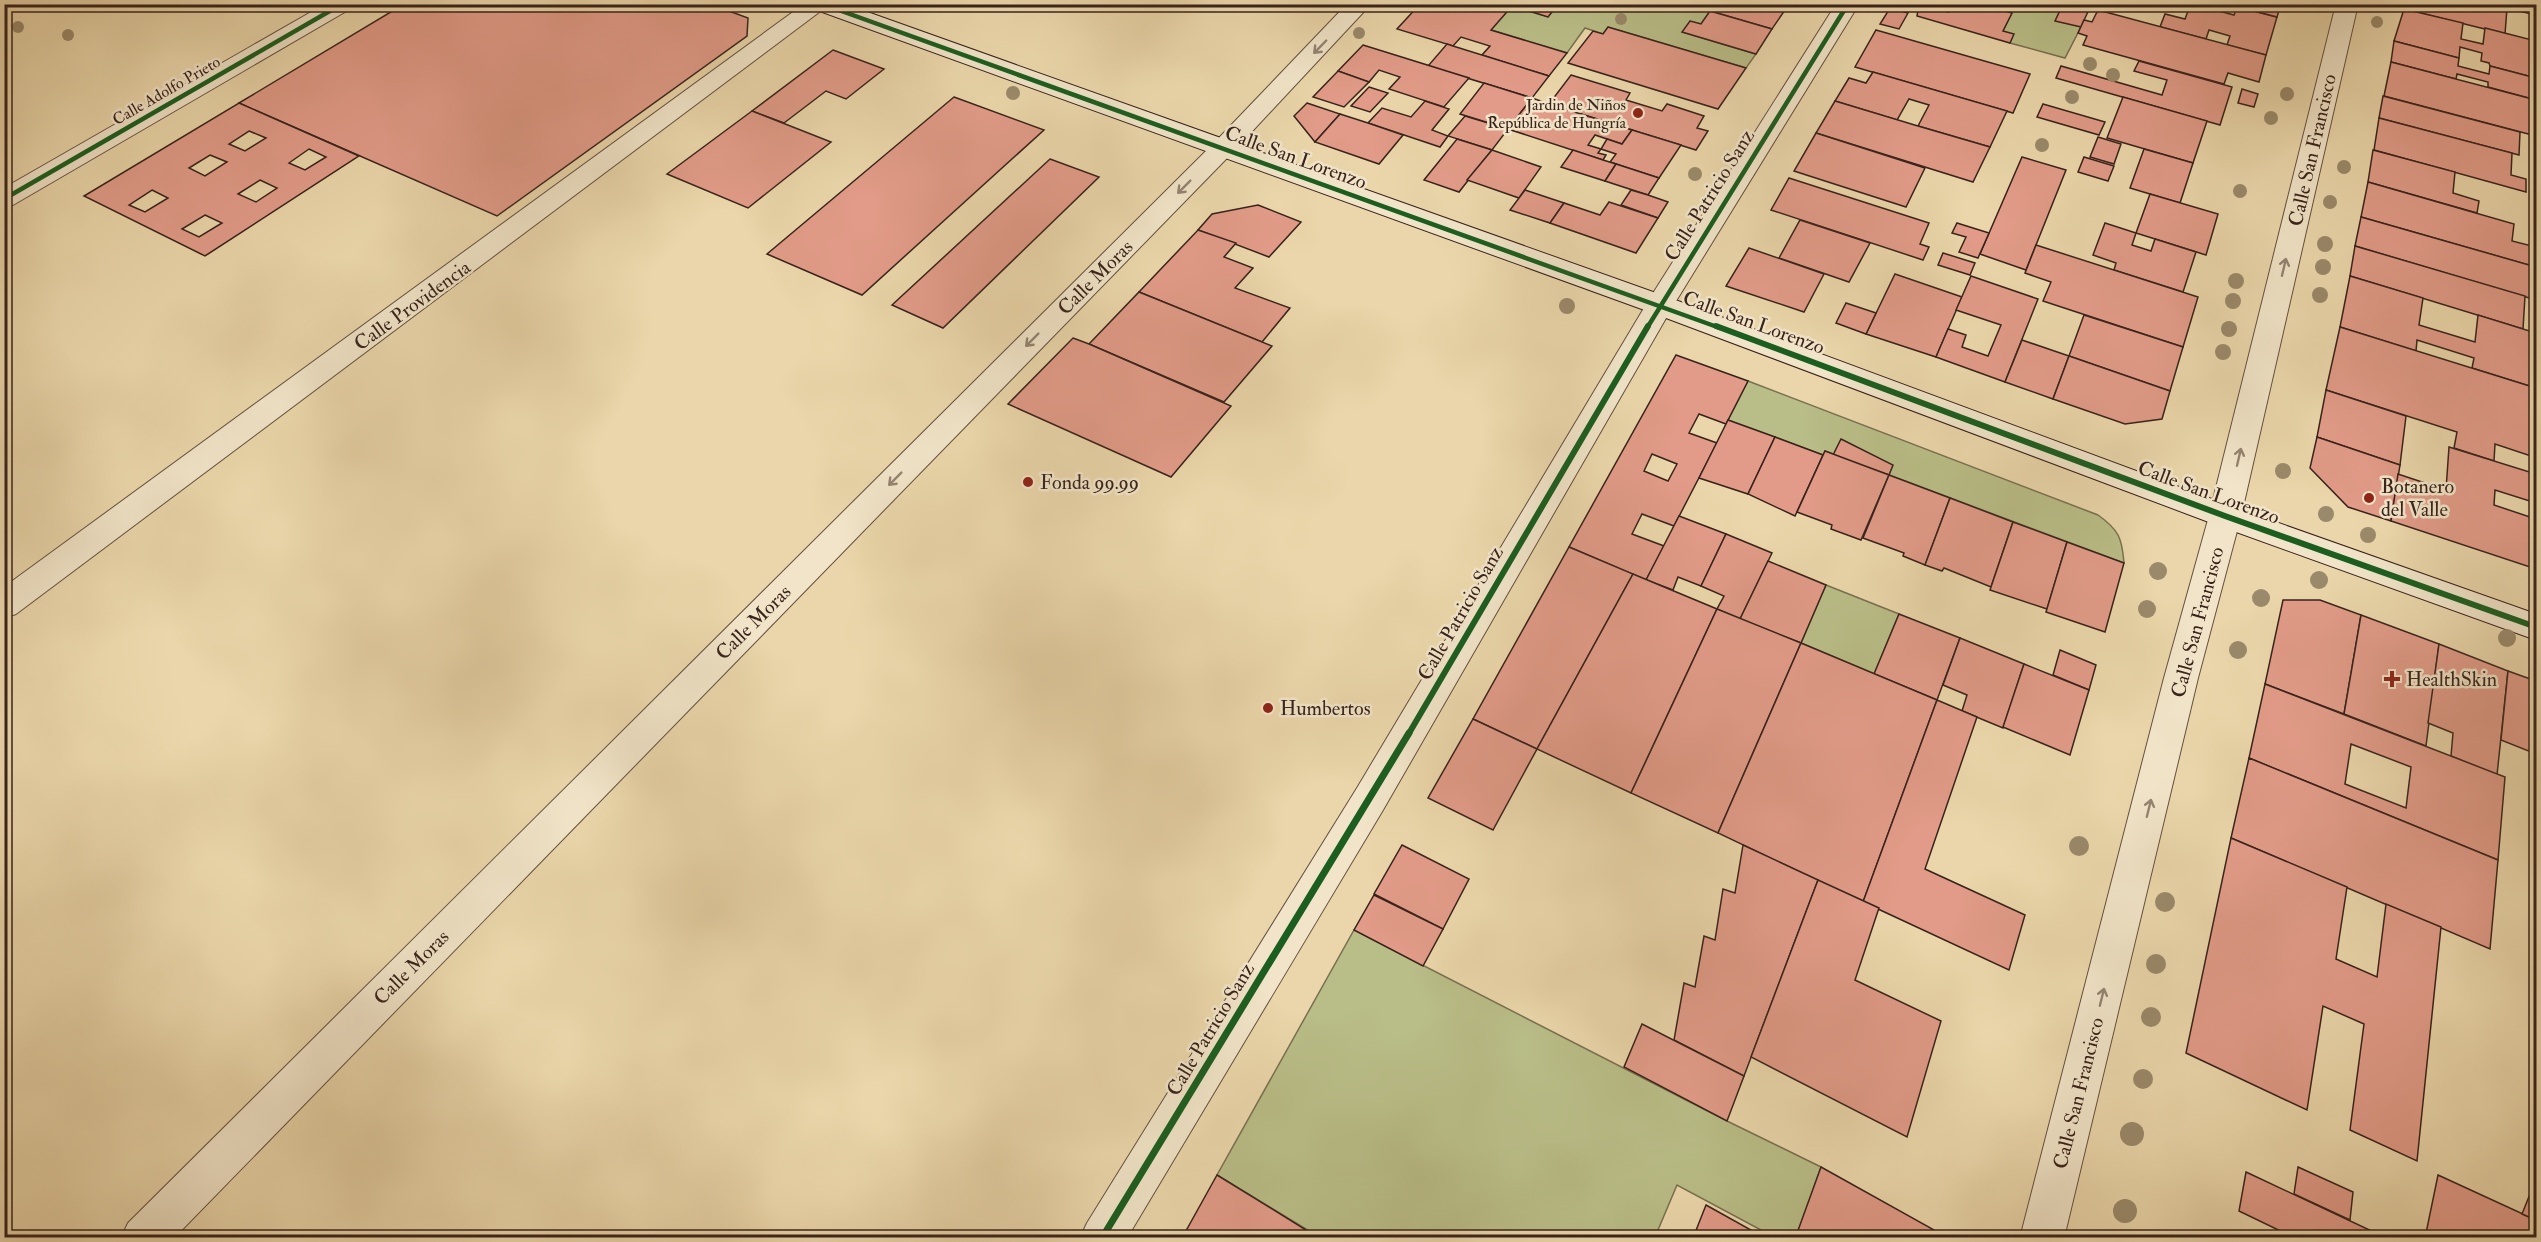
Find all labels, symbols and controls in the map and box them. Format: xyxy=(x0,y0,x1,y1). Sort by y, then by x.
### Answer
one-way arrow xyxy=(1312,39,1327,54)
street label: Calle Adolfo Prieto xyxy=(109,52,224,130)
street label: Calle San Francisco xyxy=(2283,72,2342,229)
place label: Jardin de Niños República de Hungría xyxy=(1487,95,1626,134)
marker: Jardin de Niños República de Hungría xyxy=(1631,106,1645,120)
street label: Calle San Lorenzo xyxy=(1222,120,1370,195)
street label: Calle Patricio Sanz xyxy=(1659,125,1760,266)
one-way arrow xyxy=(1177,180,1191,195)
street label: Calle Moras xyxy=(1052,234,1138,320)
street label: Calle Providencia xyxy=(349,254,476,356)
one-way arrow xyxy=(2279,258,2291,277)
street label: Calle San Lorenzo xyxy=(1680,285,1828,360)
one-way arrow xyxy=(1025,333,1039,348)
one-way arrow xyxy=(2234,447,2245,467)
street label: Calle San Lorenzo xyxy=(2135,455,2283,530)
place label: Fonda 99.99 xyxy=(1040,470,1139,495)
one-way arrow xyxy=(887,472,902,486)
place label: Botanero del Valle xyxy=(2381,474,2454,522)
marker: Fonda 99.99 xyxy=(1021,475,1035,489)
marker: Botanero del Valle xyxy=(2362,491,2376,505)
street label: Calle Patricio Sanz xyxy=(1412,542,1509,685)
street label: Calle San Francisco xyxy=(2165,544,2230,700)
street label: Calle Moras xyxy=(710,579,796,665)
place label: HealthSkin xyxy=(2406,667,2497,692)
marker: HealthSkin xyxy=(2383,670,2401,688)
place label: Humbertos xyxy=(1280,696,1371,721)
marker: Humbertos xyxy=(1261,701,1275,715)
one-way arrow xyxy=(2143,799,2155,818)
street label: Calle Moras xyxy=(368,924,454,1010)
street label: Calle Patricio Sanz xyxy=(1161,958,1260,1100)
one-way arrow xyxy=(2096,988,2108,1007)
street label: Calle San Francisco xyxy=(2048,1015,2109,1171)

